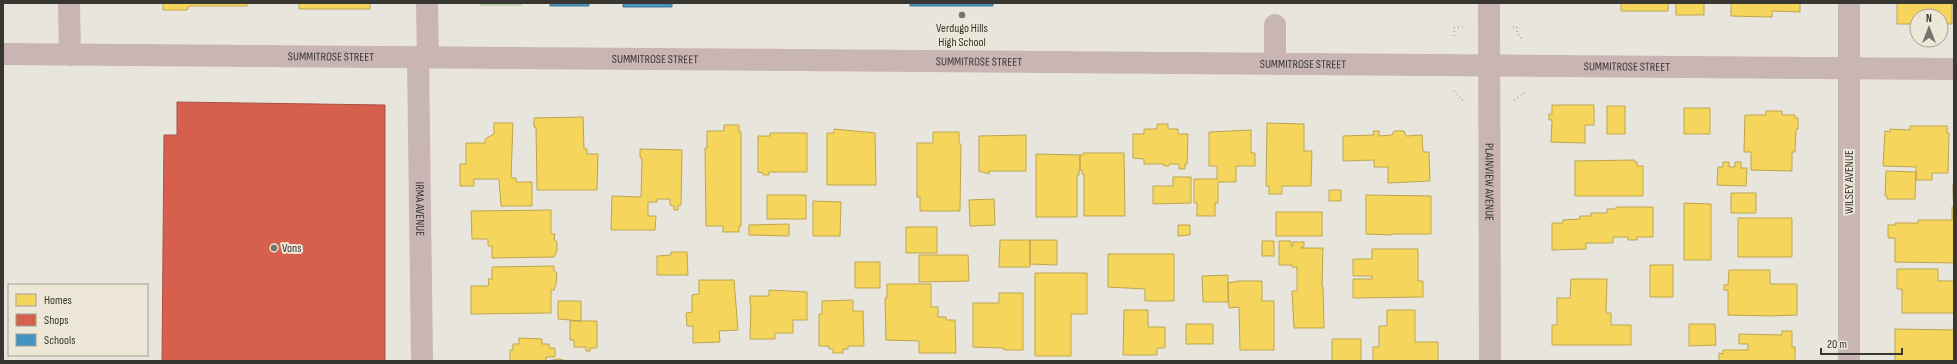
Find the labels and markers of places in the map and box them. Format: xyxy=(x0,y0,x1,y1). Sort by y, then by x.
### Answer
marker: Verdugo Hills High School xyxy=(957,10,967,20)
place label: Verdugo Hills High School xyxy=(936,21,988,50)
place label: Vons xyxy=(282,241,301,256)
marker: Vons xyxy=(269,243,279,253)

